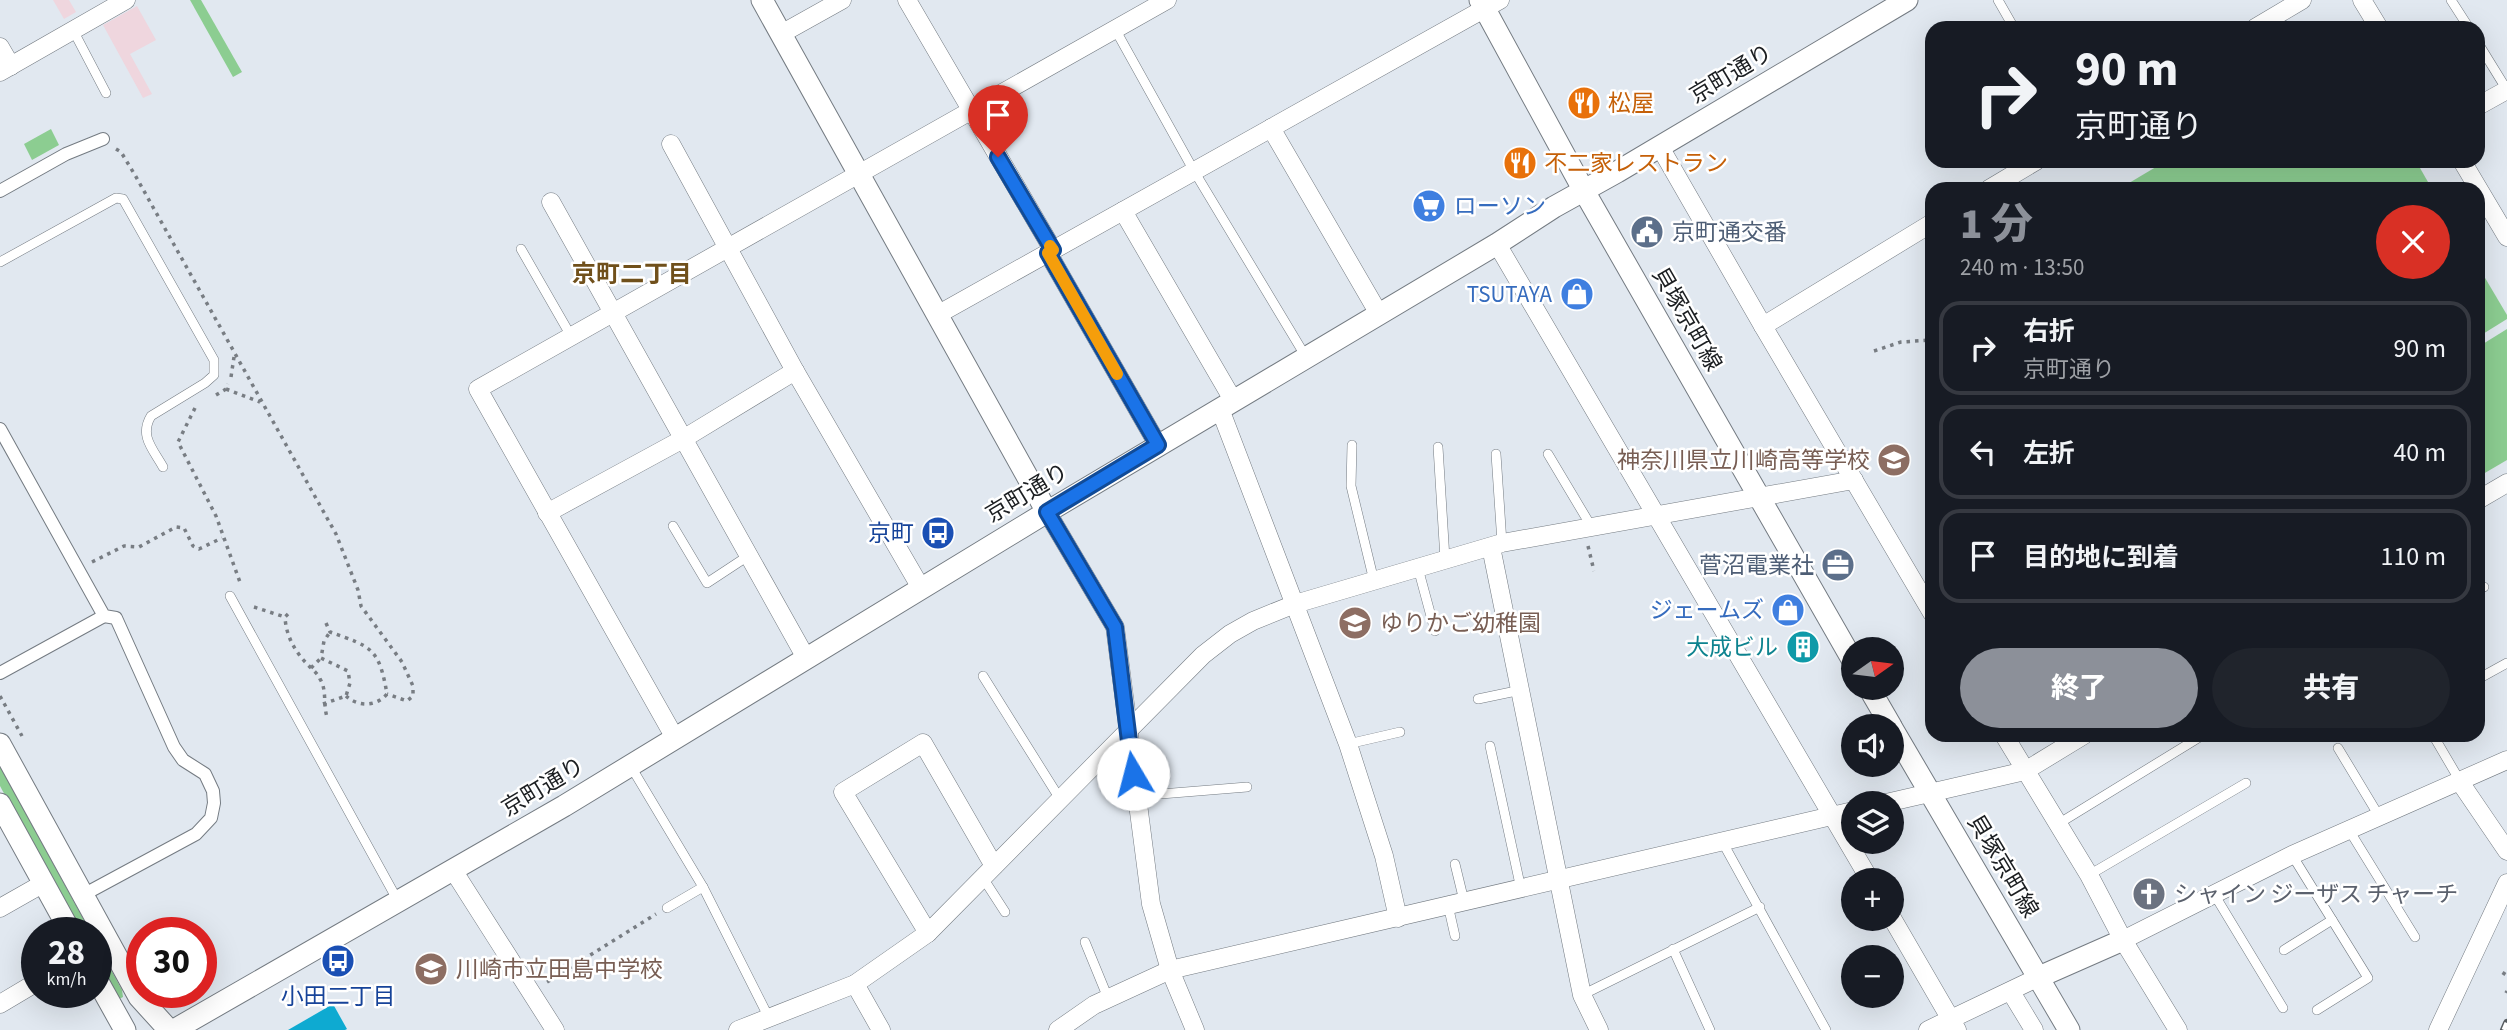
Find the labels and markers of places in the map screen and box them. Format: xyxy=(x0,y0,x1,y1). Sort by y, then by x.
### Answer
restaurant icon: 松屋 xyxy=(1565,84,1603,122)
pin xyxy=(968,85,1028,157)
place label: 松屋 xyxy=(1608,87,1654,120)
restaurant icon: 不二家レストラン xyxy=(1501,144,1539,182)
place label: 不二家レストラン xyxy=(1544,147,1728,180)
supermarket icon: ローソン xyxy=(1410,187,1448,225)
place label: ローソン xyxy=(1454,190,1546,223)
public building icon: 京町通交番 xyxy=(1628,213,1666,251)
place label: 京町通交番 xyxy=(1672,216,1787,249)
shop icon: TSUTAYA xyxy=(1558,275,1596,313)
place label: TSUTAYA xyxy=(1467,278,1552,311)
school or university icon: 神奈川県立川崎高等学校 xyxy=(1875,441,1913,479)
place label: 神奈川県立川崎高等学校 xyxy=(1617,444,1870,477)
bus stop icon: 京町 xyxy=(919,514,957,552)
place label: 京町 xyxy=(868,517,914,550)
office icon: 菅沼電業社 xyxy=(1819,546,1857,584)
place label: 菅沼電業社 xyxy=(1699,549,1814,582)
shop icon: ジェームズ xyxy=(1769,591,1807,629)
place label: ジェームズ xyxy=(1650,594,1764,627)
school or university icon: ゆりかご幼稚園 xyxy=(1336,604,1374,642)
place label: ゆりかご幼稚園 xyxy=(1380,607,1541,640)
building icon: 大成ビル xyxy=(1784,628,1822,666)
place label: 大成ビル xyxy=(1686,631,1778,664)
church icon: シャイン ジーザス チャーチ xyxy=(2130,875,2168,913)
place label: シャイン ジーザス チャーチ xyxy=(2174,878,2458,911)
bus stop icon: 小田二丁目 xyxy=(319,942,357,980)
school or university icon: 川崎市立田島中学校 xyxy=(412,950,450,988)
place label: 川崎市立田島中学校 xyxy=(456,953,663,986)
place label: 小田二丁目 xyxy=(281,980,396,1013)

